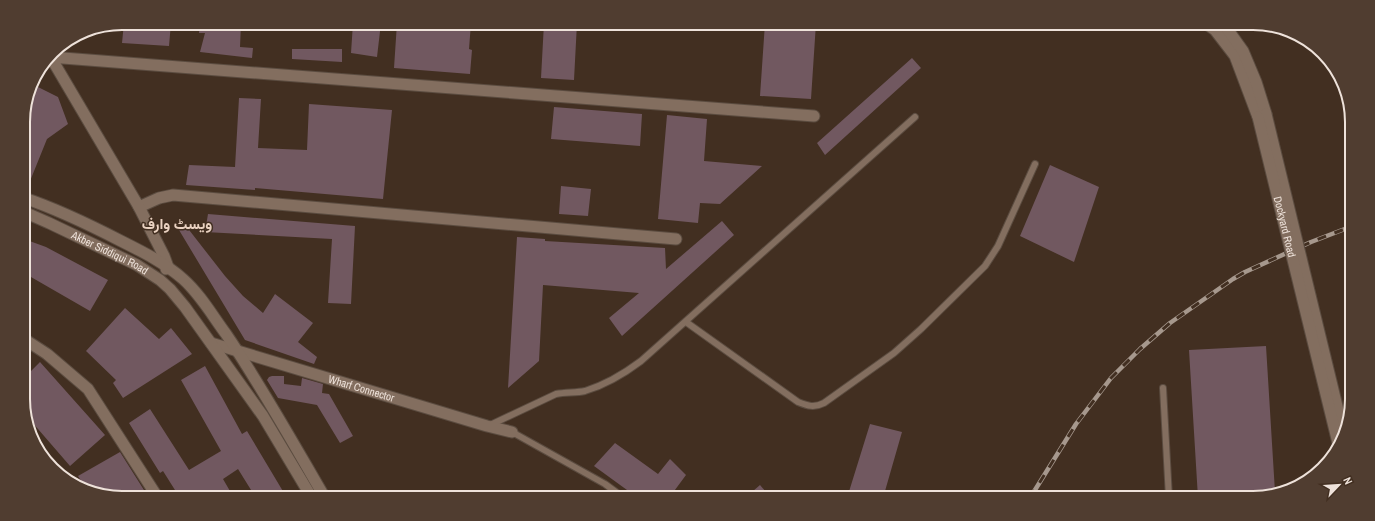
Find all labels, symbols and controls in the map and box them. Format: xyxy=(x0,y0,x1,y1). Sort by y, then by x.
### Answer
street label: Dockyard Road xyxy=(1271,195,1299,259)
district label: ویسٹ وارف xyxy=(142,213,212,234)
street label: Akber Siddiqui Road xyxy=(68,227,151,278)
street label: Wharf Connector xyxy=(327,372,396,405)
north arrow xyxy=(1319,465,1359,505)
text: N xyxy=(1340,475,1356,487)

